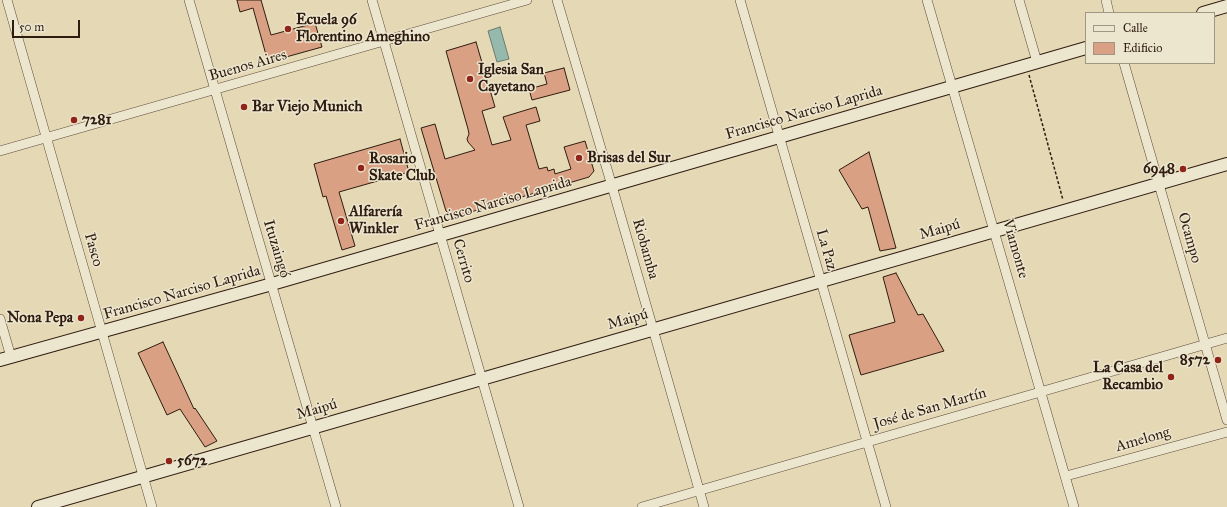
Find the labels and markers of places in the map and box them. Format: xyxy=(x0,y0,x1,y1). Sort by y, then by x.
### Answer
place label: Ecuela 96 Florentino Ameghino xyxy=(296,11,430,46)
marker: Ecuela 96 Florentino Ameghino xyxy=(283,24,293,34)
place label: Iglesia San Cayetano xyxy=(478,61,544,96)
marker: Iglesia San Cayetano xyxy=(465,74,475,84)
place label: Bar Viejo Munich xyxy=(252,98,363,116)
marker: Bar Viejo Munich xyxy=(239,102,249,112)
place label: 7281 xyxy=(82,111,111,129)
marker: 7281 xyxy=(69,115,79,125)
place label: Brisas del Sur xyxy=(587,149,670,167)
place label: Rosario Skate Club xyxy=(369,150,435,185)
marker: Brisas del Sur xyxy=(574,153,584,163)
place label: 6948 xyxy=(1143,160,1175,178)
marker: Rosario Skate Club xyxy=(356,163,366,173)
marker: 6948 xyxy=(1178,164,1188,174)
place label: Alfarería Winkler xyxy=(349,203,402,238)
marker: Alfarería Winkler xyxy=(336,216,346,226)
place label: Nona Pepa xyxy=(7,309,73,327)
marker: Nona Pepa xyxy=(76,313,86,323)
place label: 8572 xyxy=(1180,351,1210,369)
marker: 8572 xyxy=(1213,355,1223,365)
place label: La Casa del Recambio xyxy=(1093,359,1163,394)
marker: La Casa del Recambio xyxy=(1166,372,1176,382)
place label: 5672 xyxy=(177,452,207,470)
marker: 5672 xyxy=(164,456,174,466)

